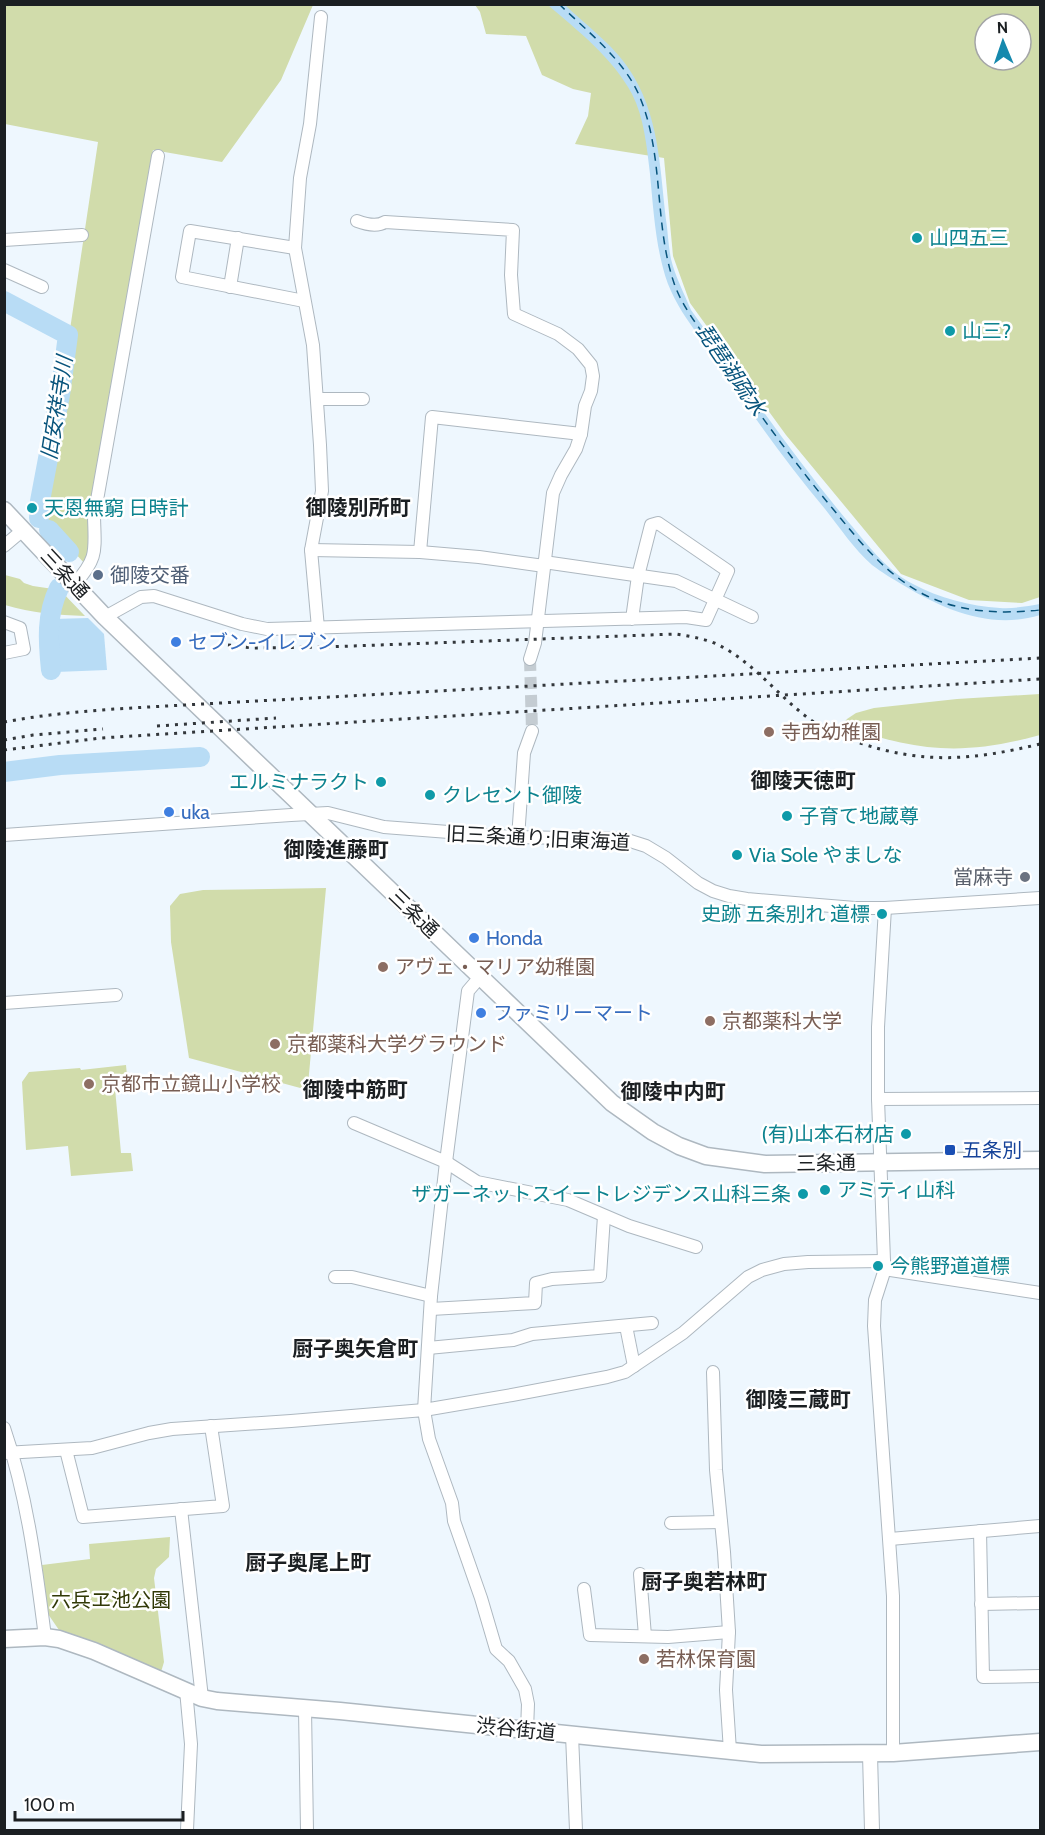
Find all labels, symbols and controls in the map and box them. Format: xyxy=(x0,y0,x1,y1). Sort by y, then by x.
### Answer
north arrow xyxy=(973,12,1033,72)
text: N xyxy=(997,18,1008,37)
place label: 山四五三 xyxy=(929,226,1009,250)
marker: 山四五三 xyxy=(910,231,924,245)
water label: 琵琶湖疏水 xyxy=(692,319,772,422)
place label: 山三? xyxy=(962,319,1011,343)
marker: 山三? xyxy=(943,324,957,338)
water label: 旧安祥寺川 xyxy=(36,352,77,462)
district label: 御陵別所町 xyxy=(306,495,411,520)
place label: 天恩無窮 日時計 xyxy=(44,496,189,520)
marker: 天恩無窮 日時計 xyxy=(25,501,39,515)
street label: 三条通 xyxy=(36,544,94,604)
place label: 御陵交番 xyxy=(110,563,190,587)
marker: 御陵交番 xyxy=(91,568,105,582)
place label: セブン-イレブン xyxy=(188,630,336,654)
marker: セブン-イレブン xyxy=(169,635,183,649)
place label: 寺西幼稚園 xyxy=(781,720,881,744)
marker: 寺西幼稚園 xyxy=(762,725,776,739)
district label: 御陵天徳町 xyxy=(751,768,856,793)
place label: エルミナラクト xyxy=(229,770,369,794)
marker: エルミナラクト xyxy=(374,775,388,789)
place label: クレセント御陵 xyxy=(442,783,582,807)
marker: クレセント御陵 xyxy=(423,788,437,802)
place label: uka xyxy=(181,800,210,824)
place label: 子育て地蔵尊 xyxy=(799,804,919,828)
marker: uka xyxy=(162,805,176,819)
marker: 子育て地蔵尊 xyxy=(780,809,794,823)
street label: 旧三条通り;旧東海道 xyxy=(445,821,631,855)
district label: 御陵進藤町 xyxy=(284,837,389,862)
place label: Via Sole やましな xyxy=(749,843,902,867)
marker: Via Sole やましな xyxy=(730,848,744,862)
place label: 當麻寺 xyxy=(953,865,1013,889)
marker: 當麻寺 xyxy=(1018,870,1032,884)
street label: 三条通 xyxy=(384,884,444,942)
place label: 史跡 五条別れ 道標 xyxy=(701,902,870,926)
marker: 史跡 五条別れ 道標 xyxy=(875,907,889,921)
place label: Honda xyxy=(486,926,543,950)
marker: Honda xyxy=(467,931,481,945)
place label: アヴェ・マリア幼稚園 xyxy=(395,955,595,979)
marker: アヴェ・マリア幼稚園 xyxy=(376,960,390,974)
place label: ファミリーマート xyxy=(493,1001,653,1025)
marker: ファミリーマート xyxy=(474,1006,488,1020)
place label: 京都薬科大学 xyxy=(722,1009,842,1033)
marker: 京都薬科大学 xyxy=(703,1014,717,1028)
place label: 京都薬科大学グラウンド xyxy=(287,1032,507,1056)
marker: 京都薬科大学グラウンド xyxy=(268,1037,282,1051)
place label: 京都市立鏡山小学校 xyxy=(101,1072,281,1096)
marker: 京都市立鏡山小学校 xyxy=(82,1077,96,1091)
district label: 御陵中筋町 xyxy=(303,1077,408,1102)
district label: 御陵中内町 xyxy=(621,1079,726,1104)
place label: (有)山本石材店 xyxy=(761,1122,894,1146)
marker: (有)山本石材店 xyxy=(899,1127,913,1141)
place label: 五条別 xyxy=(962,1138,1022,1162)
marker: 五条別 xyxy=(943,1143,957,1157)
street label: 三条通 xyxy=(796,1150,856,1176)
place label: アミティ山科 xyxy=(837,1178,955,1202)
place label: ザガーネットスイートレジデンス山科三条 xyxy=(411,1182,791,1206)
marker: アミティ山科 xyxy=(818,1183,832,1197)
marker: ザガーネットスイートレジデンス山科三条 xyxy=(796,1187,810,1201)
place label: 今熊野道道標 xyxy=(890,1254,1010,1278)
marker: 今熊野道道標 xyxy=(871,1259,885,1273)
district label: 厨子奥矢倉町 xyxy=(292,1336,418,1361)
district label: 御陵三蔵町 xyxy=(746,1387,851,1412)
district label: 厨子奥尾上町 xyxy=(245,1550,371,1575)
district label: 厨子奥若林町 xyxy=(641,1569,767,1594)
park label: 六兵ヱ池公園 xyxy=(51,1588,171,1612)
place label: 若林保育園 xyxy=(656,1647,756,1671)
marker: 若林保育園 xyxy=(637,1652,651,1666)
street label: 渋谷街道 xyxy=(475,1713,557,1745)
scale bar xyxy=(15,1784,183,1822)
text: 100 m xyxy=(24,1794,75,1816)

